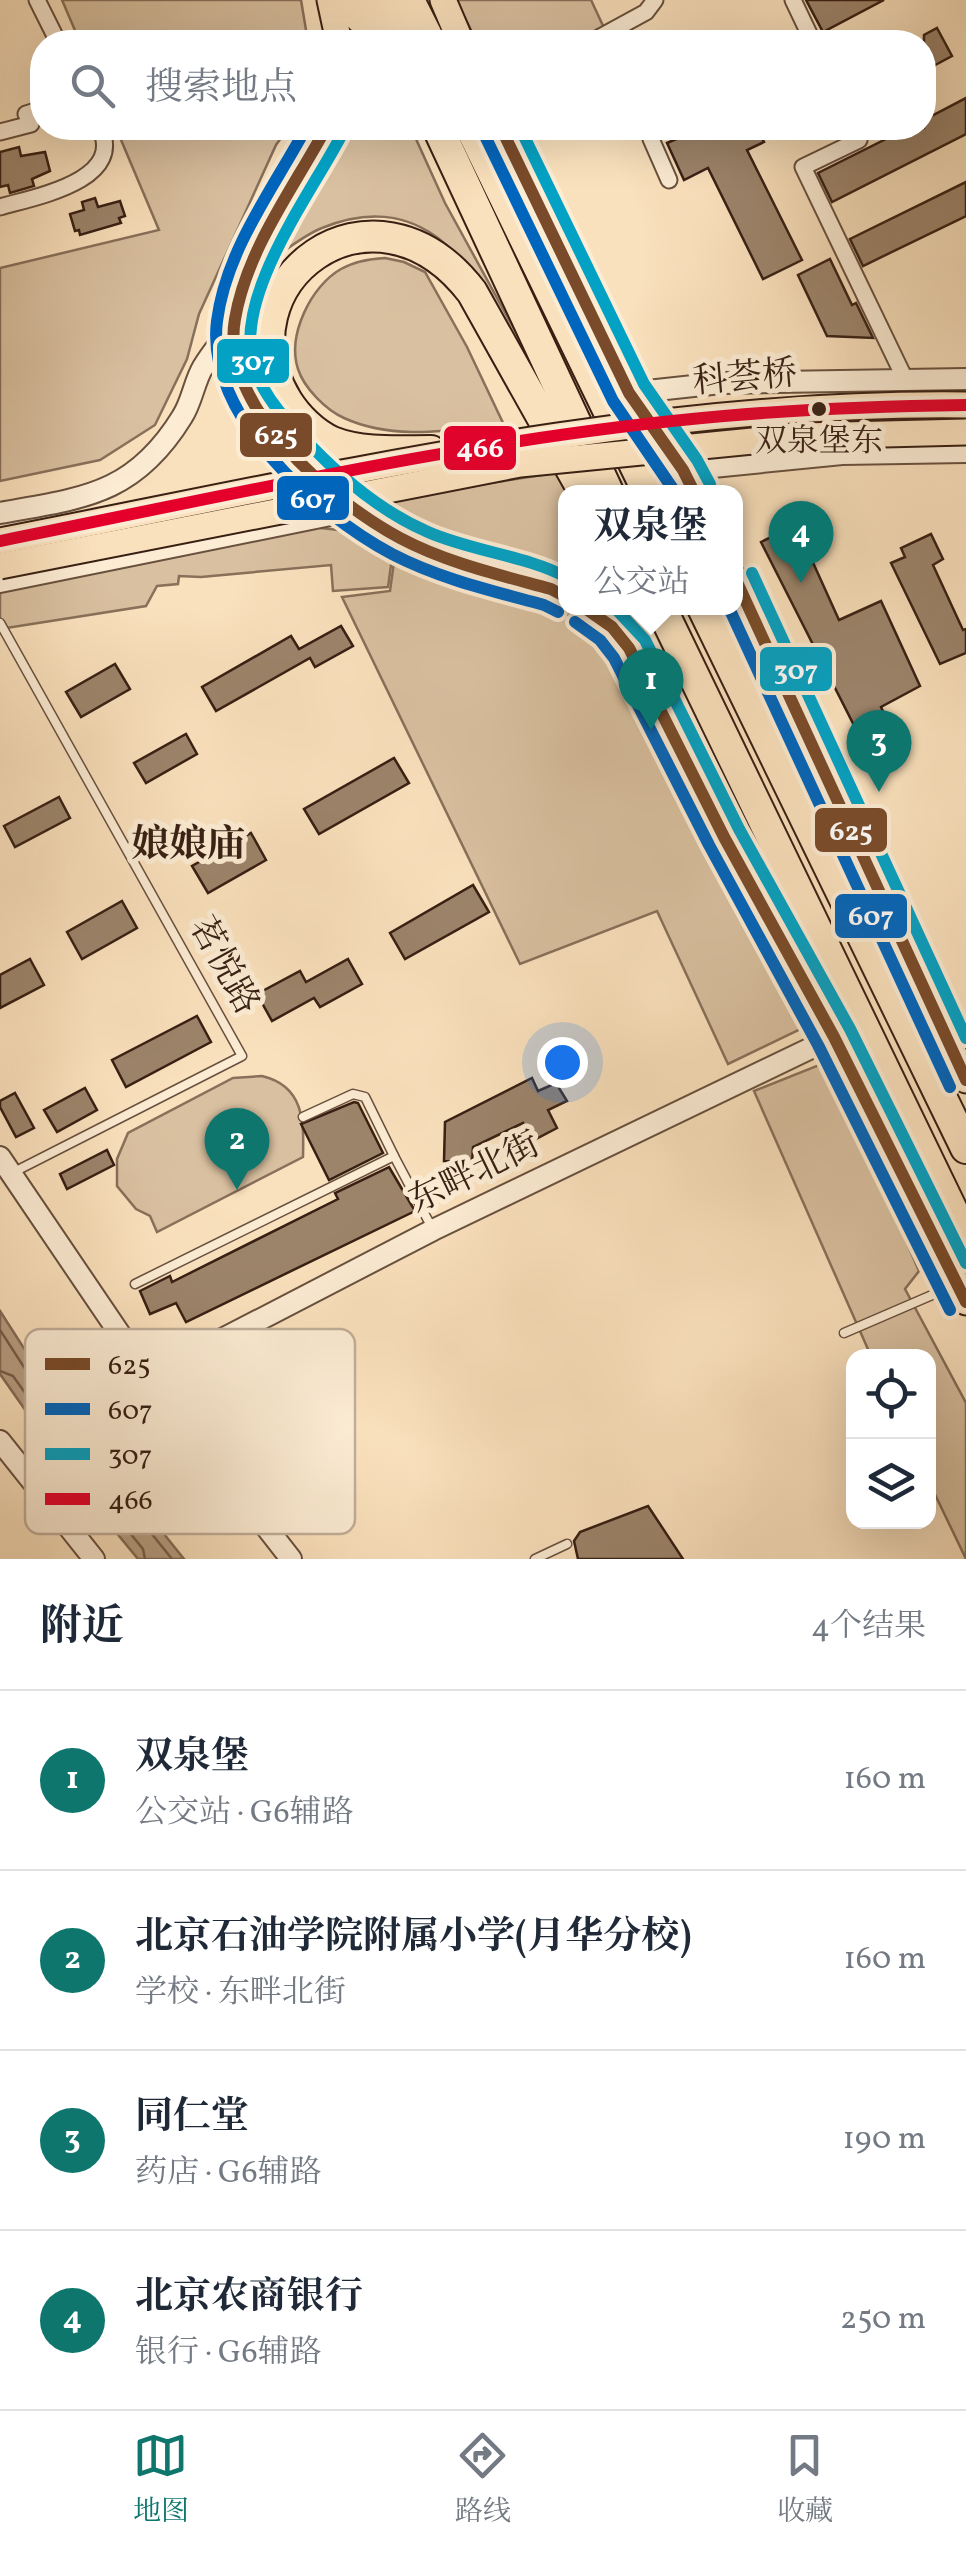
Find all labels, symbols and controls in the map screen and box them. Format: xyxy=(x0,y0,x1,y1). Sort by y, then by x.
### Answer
search box xyxy=(30,30,936,140)
icon: search xyxy=(65,58,120,113)
text: 搜索地点 xyxy=(145,63,297,116)
line badge: 307 xyxy=(215,337,291,385)
text: 307 xyxy=(231,343,275,382)
street label: 科荟桥 xyxy=(691,351,799,407)
marker: 双泉堡东 xyxy=(809,399,829,419)
line badge: 625 xyxy=(238,411,314,459)
text: 625 xyxy=(254,417,298,456)
place label: 双泉堡东 xyxy=(755,421,883,465)
line badge: 466 xyxy=(442,424,518,472)
text: 466 xyxy=(456,430,504,469)
line badge: 607 xyxy=(275,474,351,522)
text: 607 xyxy=(290,481,336,520)
popup xyxy=(558,485,743,615)
pin: 4 xyxy=(768,500,834,583)
text: 双泉堡 xyxy=(593,502,708,555)
text: 公交站 xyxy=(593,562,690,606)
line badge: 307 xyxy=(758,645,834,693)
pin: 1 xyxy=(618,648,684,730)
text: 307 xyxy=(774,652,818,691)
pin: 3 xyxy=(846,710,912,792)
line badge: 625 xyxy=(813,806,889,854)
text: 625 xyxy=(829,813,873,852)
district label: 娘娘庙 xyxy=(131,820,245,873)
line badge: 607 xyxy=(833,892,909,940)
text: 607 xyxy=(848,898,894,937)
street label: 茗悦路 xyxy=(177,908,269,1024)
your location xyxy=(537,1037,588,1088)
pin: 2 xyxy=(204,1108,270,1190)
street label: 东畔北街 xyxy=(402,1122,548,1226)
legend xyxy=(25,1329,355,1534)
text: 625 xyxy=(108,1347,151,1386)
map controls xyxy=(846,1349,936,1529)
button: locate xyxy=(846,1349,936,1439)
text: 607 xyxy=(108,1392,153,1431)
text: 307 xyxy=(108,1437,152,1476)
button: layers xyxy=(846,1439,936,1529)
text: 466 xyxy=(108,1482,153,1521)
text: 附近 xyxy=(40,1599,124,1658)
text: 4个结果 xyxy=(811,1606,926,1650)
text: 双泉堡 xyxy=(135,1732,249,1785)
text: 1 xyxy=(66,1758,79,1802)
text: 160 m xyxy=(843,1758,926,1802)
text: 公交站 · G6辅路 xyxy=(135,1792,354,1836)
text: 北京石油学院附属小学(月华分校) xyxy=(135,1912,692,1965)
text: 2 xyxy=(64,1938,81,1982)
text: 160 m xyxy=(843,1938,926,1982)
text: 学校 · 东畔北街 xyxy=(135,1972,346,2016)
text: 同仁堂 xyxy=(135,2092,249,2145)
text: 3 xyxy=(64,2118,81,2162)
text: 190 m xyxy=(842,2118,926,2162)
text: 药店 · G6辅路 xyxy=(135,2152,322,2196)
text: 北京农商银行 xyxy=(135,2272,363,2325)
text: 4 xyxy=(63,2298,82,2342)
text: 250 m xyxy=(840,2298,926,2342)
text: 银行 · G6辅路 xyxy=(135,2332,322,2376)
tab: 地图 xyxy=(133,2428,189,2532)
tab: 路线 xyxy=(455,2428,511,2532)
tab: 收藏 xyxy=(777,2428,833,2532)

